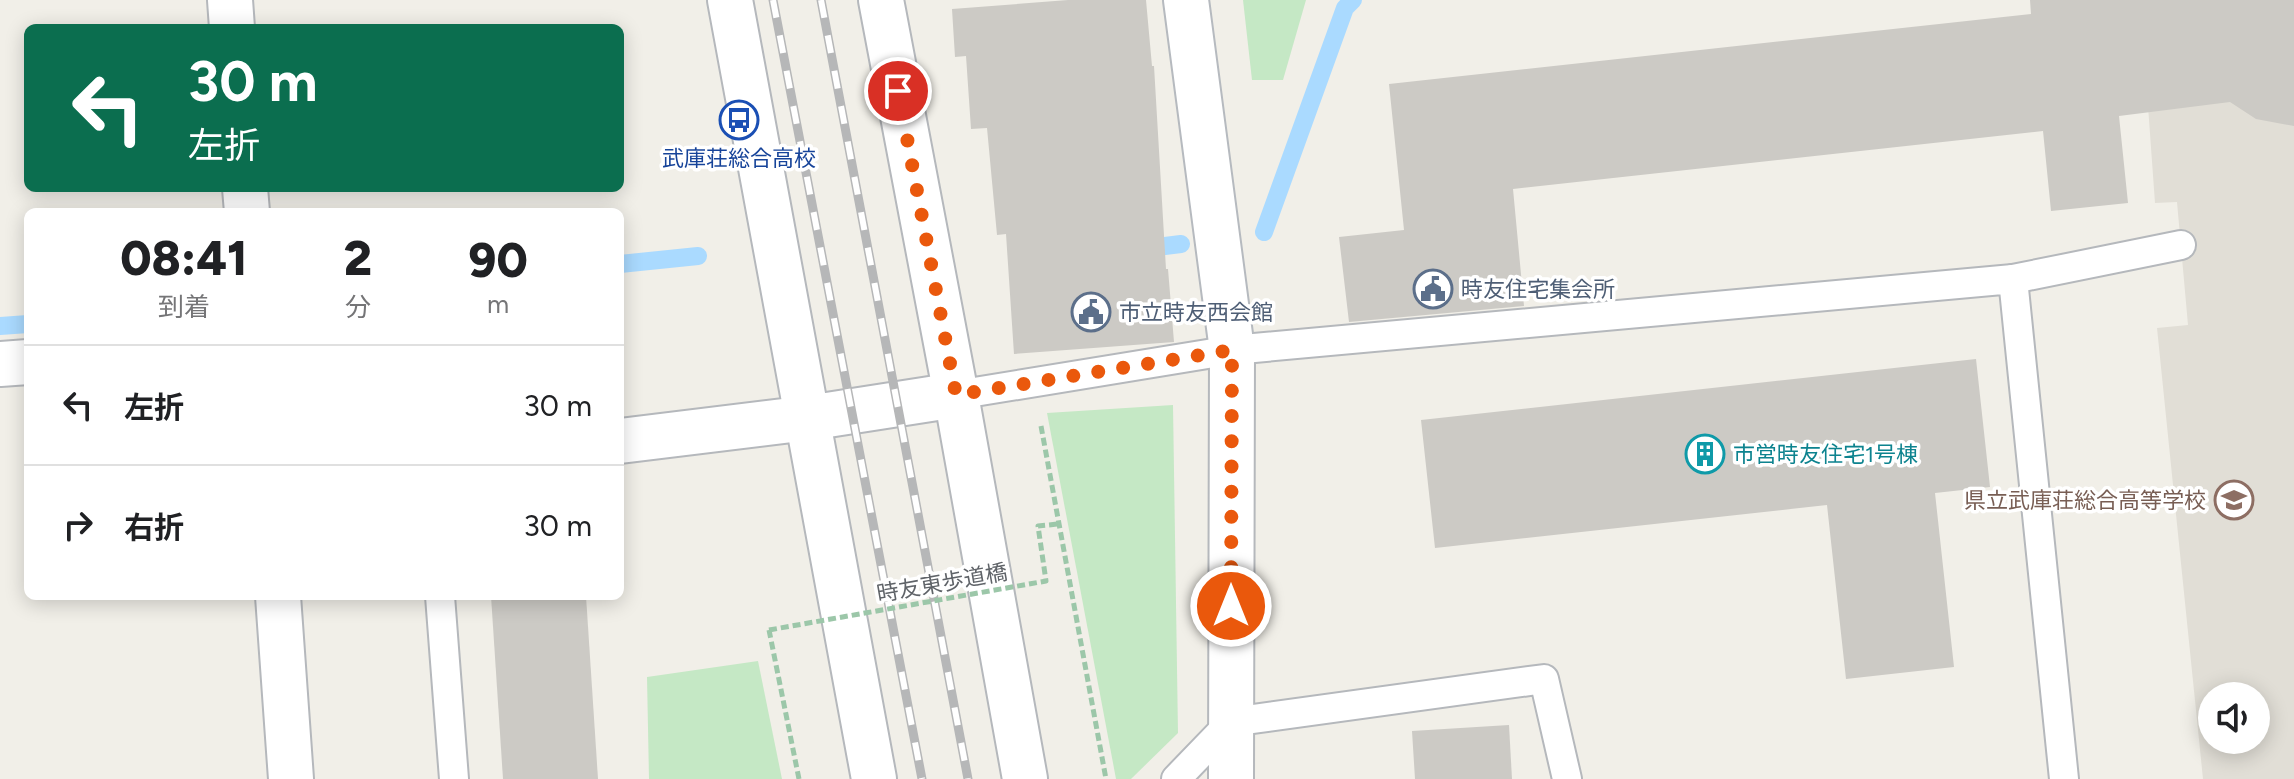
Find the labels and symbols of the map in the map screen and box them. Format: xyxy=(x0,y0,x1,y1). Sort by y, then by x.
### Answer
pin xyxy=(864,57,932,125)
bus stop icon: 武庫荘総合高校 xyxy=(718,99,760,141)
place label: 武庫荘総合高校 xyxy=(662,145,816,172)
public building icon: 時友住宅集会所 xyxy=(1412,268,1454,310)
place label: 時友住宅集会所 xyxy=(1461,276,1615,303)
public building icon: 市立時友西会館 xyxy=(1070,291,1112,333)
place label: 市立時友西会館 xyxy=(1119,299,1273,326)
building icon: 市営時友住宅1号棟 xyxy=(1684,433,1726,475)
place label: 市営時友住宅1号棟 xyxy=(1733,441,1918,468)
school or university icon: 県立武庫荘総合高等学校 xyxy=(2213,479,2255,521)
place label: 県立武庫荘総合高等学校 xyxy=(1964,487,2206,514)
street label: 時友東歩道橋 xyxy=(875,558,1009,608)
position arrow xyxy=(1189,564,1273,648)

